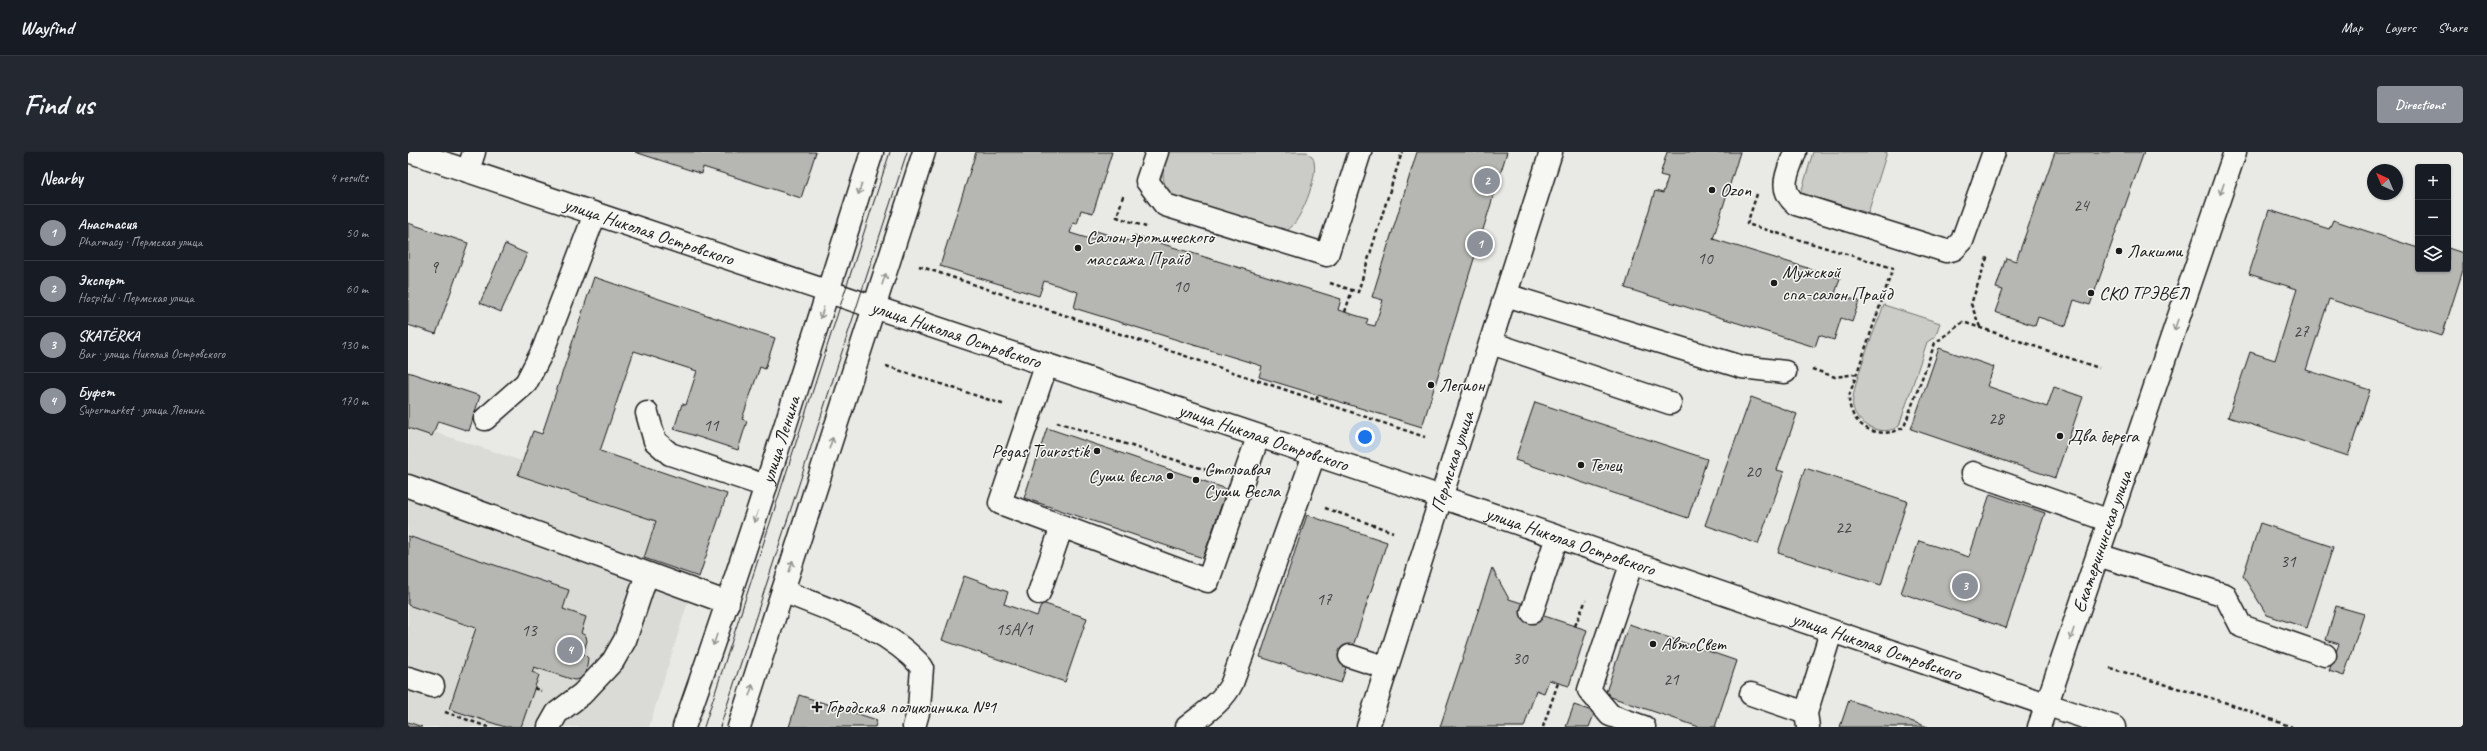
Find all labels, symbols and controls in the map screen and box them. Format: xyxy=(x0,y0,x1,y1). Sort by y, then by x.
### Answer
text: Wayfind xyxy=(20,16,73,40)
text: Map xyxy=(2341,19,2363,36)
text: Layers xyxy=(2385,19,2416,36)
text: Share xyxy=(2438,19,2467,36)
button: Directions xyxy=(2377,86,2463,123)
text: Find us xyxy=(24,87,94,122)
north arrow xyxy=(2367,164,2403,200)
map controls xyxy=(2415,164,2451,272)
button: + xyxy=(2415,164,2451,200)
pin: 2 xyxy=(1474,166,1500,196)
text: Nearby xyxy=(40,168,83,189)
text: 4 results xyxy=(330,170,368,186)
place label: Ozon xyxy=(1720,178,1752,202)
one-way arrow xyxy=(856,183,864,195)
one-way arrow xyxy=(2218,183,2226,195)
marker: Ozon xyxy=(1707,185,1717,195)
street label: улица Николая Островского xyxy=(560,192,738,272)
house number: 24 xyxy=(2073,195,2091,216)
button: − xyxy=(2415,200,2451,236)
text: Анастасия xyxy=(78,215,137,234)
text: 1 xyxy=(50,225,56,241)
text: 50 m xyxy=(346,225,368,241)
place label: Салон эротического массажа Прайд xyxy=(1086,225,1216,271)
pin: 1 xyxy=(1467,229,1493,259)
text: Pharmacy · Пермская улица xyxy=(78,234,202,250)
button: layers xyxy=(2415,236,2451,272)
place label: Лакшми xyxy=(2127,239,2184,263)
marker: Салон эротического массажа Прайд xyxy=(1073,243,1083,253)
marker: Лакшми xyxy=(2114,246,2124,256)
house number: 10 xyxy=(1697,248,1714,269)
house number: 9 xyxy=(430,257,439,278)
place label: Мужской спа-салон Прайд xyxy=(1782,260,1895,306)
text: Эксперт xyxy=(78,271,124,290)
one-way arrow xyxy=(881,273,888,286)
house number: 10 xyxy=(1173,276,1190,297)
marker: Мужской спа-салон Прайд xyxy=(1769,278,1779,288)
text: 2 xyxy=(50,281,56,297)
text: 60 m xyxy=(346,281,368,297)
place label: СКО ТРЭВЕЛ xyxy=(2099,281,2190,305)
marker: СКО ТРЭВЕЛ xyxy=(2086,288,2096,298)
text: Hospital · Пермская улица xyxy=(78,290,194,306)
street label: улица Николая Островского xyxy=(867,295,1045,374)
one-way arrow xyxy=(818,307,826,319)
one-way arrow xyxy=(2172,319,2179,332)
house number: 27 xyxy=(2293,321,2310,342)
text: SKAТЁRКА xyxy=(78,327,139,346)
text: 3 xyxy=(50,337,56,353)
text: 130 m xyxy=(340,337,368,353)
text: Bar · улица Николая Островского xyxy=(78,346,225,362)
place label: Легион xyxy=(1439,373,1486,397)
marker: Легион xyxy=(1426,380,1436,390)
text: Буфет xyxy=(78,383,115,402)
street label: улица Ленина xyxy=(755,391,807,488)
text: 4 xyxy=(50,393,56,409)
text: 170 m xyxy=(340,393,368,409)
street label: улица Николая Островского xyxy=(1175,397,1353,477)
text: Supermarket · улица Ленина xyxy=(78,402,204,418)
street label: Пермская улица xyxy=(1425,407,1480,516)
house number: 28 xyxy=(1988,408,2006,429)
house number: 11 xyxy=(703,415,720,436)
place label: Два берега xyxy=(2068,424,2140,448)
your location xyxy=(1355,427,1375,447)
marker: Два берега xyxy=(2055,431,2065,441)
one-way arrow xyxy=(828,436,835,449)
place label: Pegas Tourostik xyxy=(991,439,1091,463)
marker: Pegas Tourostik xyxy=(1092,446,1102,456)
place label: Телец xyxy=(1589,453,1623,477)
place label: Столоавая Суши Весла xyxy=(1204,457,1282,503)
marker: Телец xyxy=(1576,460,1586,470)
house number: 20 xyxy=(1745,461,1762,482)
place label: Суши весла xyxy=(1088,464,1164,488)
street label: Екатерининская улица xyxy=(2067,465,2138,616)
marker: Суши весла xyxy=(1165,471,1175,481)
marker: Столоавая Суши Весла xyxy=(1191,475,1201,485)
street label: улица Николая Островского xyxy=(1482,501,1659,582)
one-way arrow xyxy=(752,510,759,523)
house number: 22 xyxy=(1835,517,1852,538)
house number: 31 xyxy=(2280,551,2297,572)
one-way arrow xyxy=(787,561,795,573)
pin: 3 xyxy=(1952,571,1978,601)
house number: 17 xyxy=(1316,589,1333,610)
street label: улица Николая Островского xyxy=(1788,606,1966,687)
house number: 15А/1 xyxy=(995,619,1034,640)
house number: 13 xyxy=(521,620,538,641)
one-way arrow xyxy=(2067,628,2075,640)
place label: АвтоСвет xyxy=(1661,632,1727,656)
one-way arrow xyxy=(711,634,718,647)
pin: 4 xyxy=(557,635,583,665)
marker: АвтоСвет xyxy=(1648,639,1658,649)
house number: 30 xyxy=(1512,648,1529,669)
house number: 21 xyxy=(1663,669,1680,690)
one-way arrow xyxy=(747,684,755,696)
place label: Городская поликлиника №1 xyxy=(826,695,998,719)
marker: Городская поликлиника №1 xyxy=(811,701,823,713)

